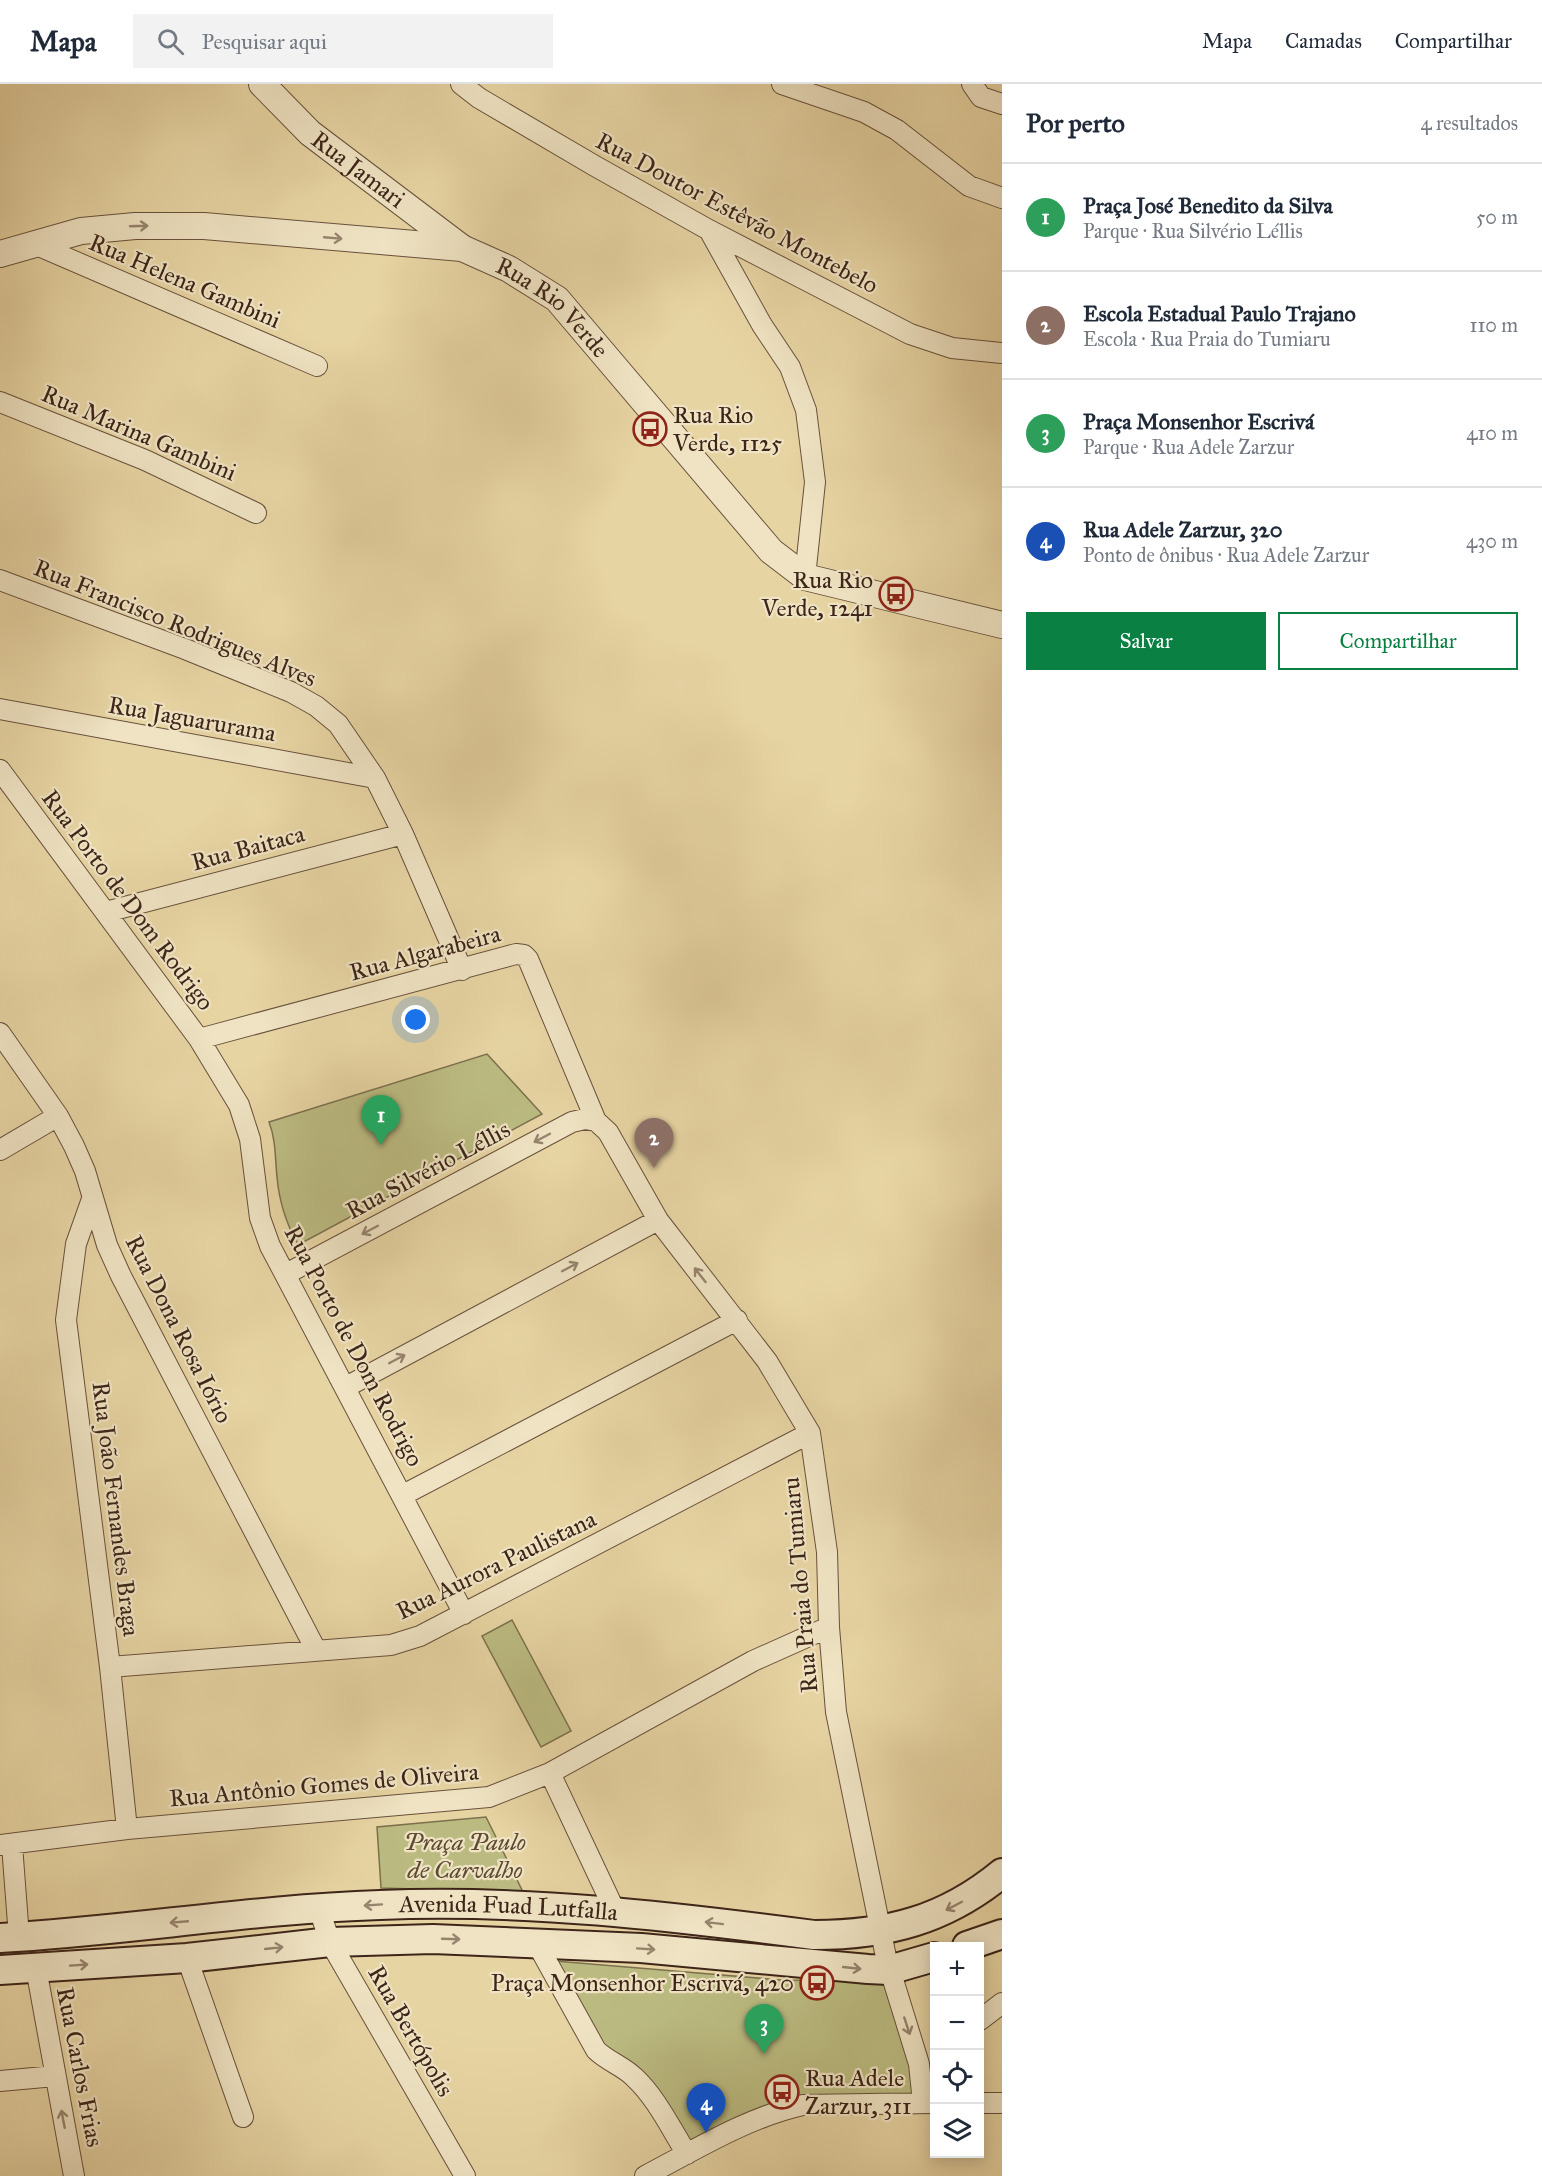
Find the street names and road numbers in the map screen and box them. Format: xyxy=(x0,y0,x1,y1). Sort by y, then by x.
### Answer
street label: Rua Jamari xyxy=(305,124,411,215)
street label: Rua Doutor Estêvão Montebelo xyxy=(591,126,883,300)
street label: Rua Helena Gambini xyxy=(85,227,286,335)
street label: Rua Rio Verde xyxy=(491,250,615,364)
street label: Rua Marina Gambini xyxy=(37,378,241,488)
street label: Rua Francisco Rodrigues Alves xyxy=(29,552,321,694)
street label: Rua Jaguarurama xyxy=(106,689,279,749)
street label: Rua Porto de Dom Rodrigo xyxy=(35,784,221,1016)
street label: Rua Baitaca xyxy=(188,818,309,878)
street label: Rua Algarabeira xyxy=(346,918,505,988)
street label: Rua Silvério Léllis xyxy=(341,1114,515,1226)
street label: Rua Porto de Dom Rodrigo xyxy=(278,1220,430,1472)
street label: Rua Dona Rosa Iório xyxy=(119,1230,239,1428)
street label: Rua João Fernandes Braga xyxy=(85,1380,147,1639)
street label: Rua Praia do Tumiaru xyxy=(776,1476,824,1694)
street label: Rua Aurora Paulistana xyxy=(391,1503,602,1626)
street label: Rua Antônio Gomes de Oliveira xyxy=(168,1756,481,1813)
street label: Avenida Fuad Lutfalla xyxy=(397,1889,620,1927)
street label: Rua Bertópolis xyxy=(361,1960,461,2102)
street label: Rua Carlos Frias xyxy=(50,1984,110,2150)

